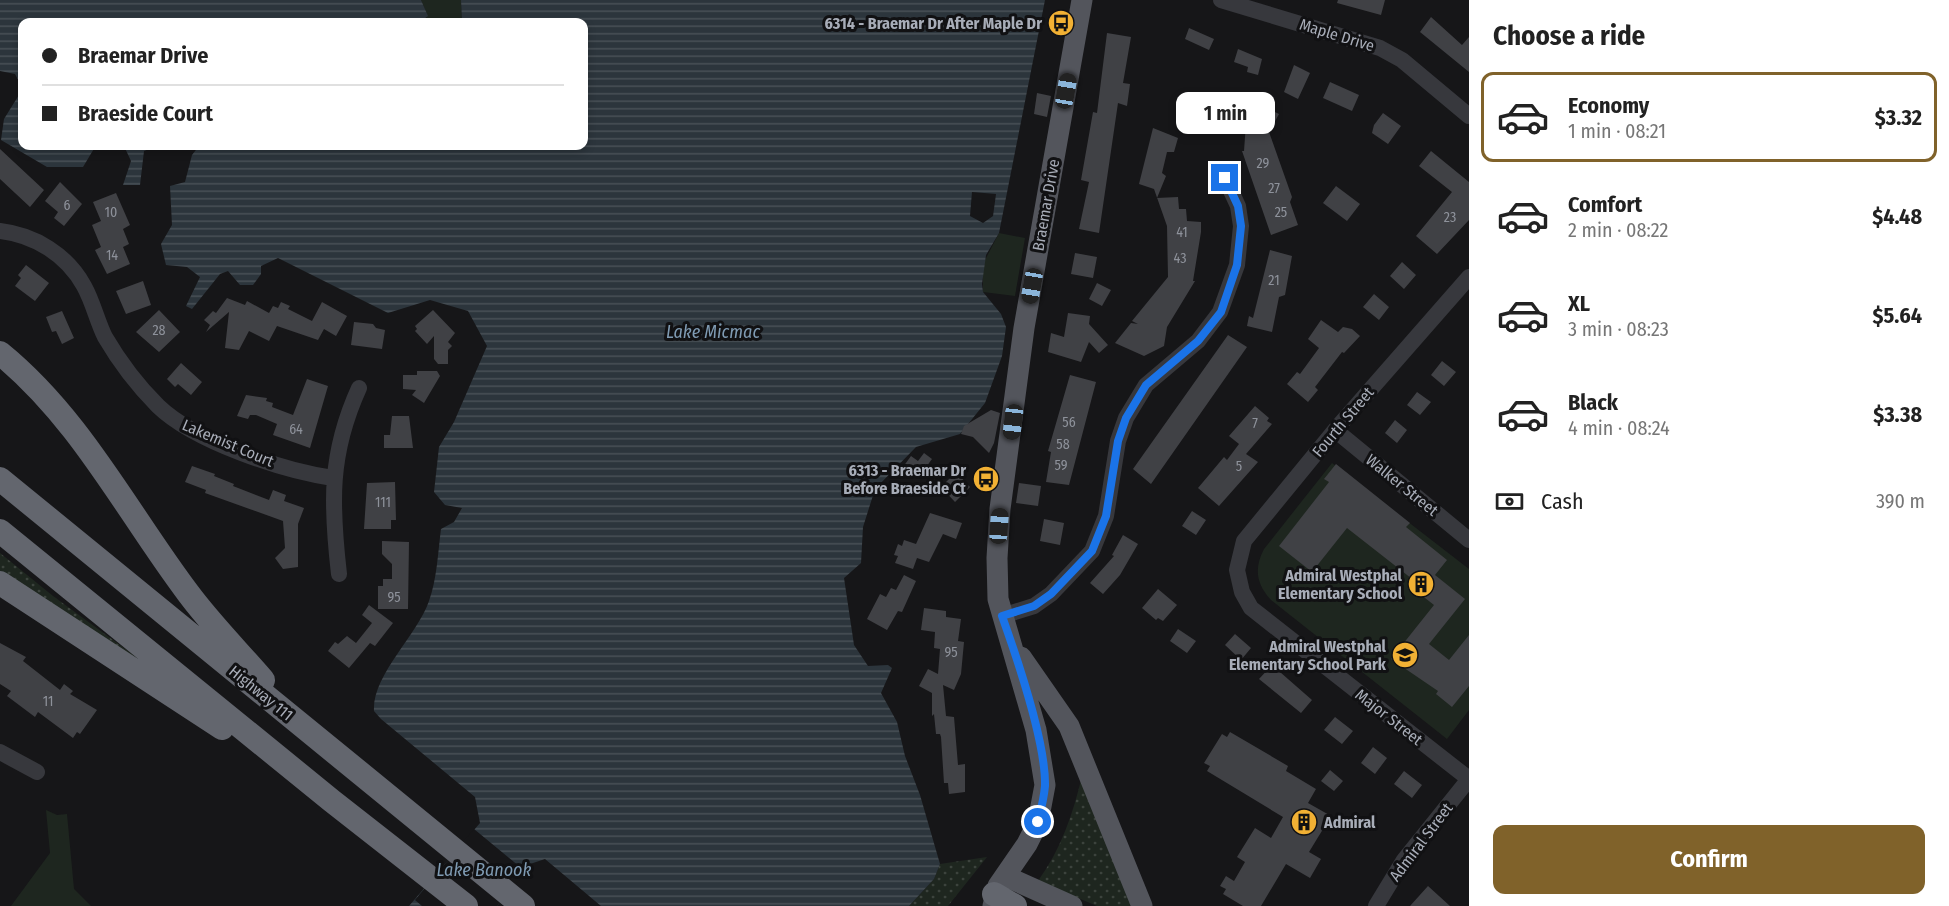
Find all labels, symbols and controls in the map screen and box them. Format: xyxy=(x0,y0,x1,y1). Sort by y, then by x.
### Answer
bus stop icon: 6314 - Braemar Dr After Maple Dr xyxy=(1046,8,1076,38)
place label: 6314 - Braemar Dr After Maple Dr xyxy=(825,14,1042,33)
street label: Maple Drive xyxy=(1297,15,1377,55)
text: Choose a ride xyxy=(1493,20,1645,52)
text: Braemar Drive xyxy=(78,42,208,69)
car xyxy=(1054,72,1078,110)
icon: car xyxy=(1496,90,1550,144)
callout: 1 min xyxy=(1176,91,1274,133)
text: Economy xyxy=(1568,92,1649,119)
text: Braeside Court xyxy=(78,100,213,127)
text: 1 min xyxy=(1204,101,1247,125)
text: $3.32 xyxy=(1875,104,1922,131)
text: 1 min · 08:21 xyxy=(1568,119,1666,143)
house number: 29 xyxy=(1257,155,1270,172)
street label: Braemar Drive xyxy=(1029,157,1063,252)
route end xyxy=(1211,164,1238,191)
house number: 27 xyxy=(1268,180,1280,197)
icon: car xyxy=(1496,189,1550,243)
text: Comfort xyxy=(1568,191,1642,218)
house number: 6 xyxy=(64,197,71,214)
text: $4.48 xyxy=(1872,203,1922,230)
house number: 10 xyxy=(105,204,117,221)
house number: 25 xyxy=(1275,204,1287,221)
house number: 23 xyxy=(1444,209,1456,226)
text: 2 min · 08:22 xyxy=(1568,218,1668,242)
house number: 41 xyxy=(1176,224,1188,241)
house number: 14 xyxy=(106,247,118,264)
house number: 43 xyxy=(1174,250,1186,267)
car xyxy=(1020,267,1044,305)
house number: 21 xyxy=(1268,272,1280,289)
icon: car xyxy=(1496,288,1550,342)
text: XL xyxy=(1568,290,1590,317)
text: $5.64 xyxy=(1873,302,1922,329)
text: 3 min · 08:23 xyxy=(1568,317,1669,341)
water label: Lake Micmac xyxy=(666,321,760,343)
house number: 28 xyxy=(152,322,166,339)
street label: Fourth Street xyxy=(1308,383,1378,461)
icon: car xyxy=(1496,387,1550,441)
text: Black xyxy=(1568,389,1618,416)
text: $3.38 xyxy=(1873,401,1922,428)
car xyxy=(1002,403,1024,441)
house number: 56 xyxy=(1062,414,1076,431)
street label: Lakemist Court xyxy=(179,415,277,471)
house number: 7 xyxy=(1252,415,1258,432)
text: 4 min · 08:24 xyxy=(1568,416,1670,440)
house number: 64 xyxy=(289,421,303,438)
house number: 58 xyxy=(1056,436,1070,453)
street label: Walker Street xyxy=(1362,450,1443,520)
house number: 59 xyxy=(1054,457,1068,474)
house number: 5 xyxy=(1236,458,1242,475)
place label: 6313 - Braemar Dr Before Braeside Ct xyxy=(843,461,966,498)
bus stop icon: 6313 - Braemar Dr Before Braeside Ct xyxy=(971,464,1001,494)
icon: cash xyxy=(1493,485,1526,518)
text: Cash xyxy=(1541,488,1584,515)
text: 390 m xyxy=(1876,489,1925,513)
house number: 111 xyxy=(375,494,391,511)
car xyxy=(989,507,1009,545)
place label: Admiral Westphal Elementary School xyxy=(1278,566,1403,603)
building icon: Admiral Westphal Elementary School xyxy=(1406,569,1436,599)
house number: 95 xyxy=(387,589,401,606)
place label: Admiral Westphal Elementary School Park xyxy=(1229,637,1387,674)
school or university icon: Admiral Westphal Elementary School Park xyxy=(1390,640,1420,670)
house number: 95 xyxy=(944,644,958,661)
street label: Highway 111 xyxy=(225,661,297,725)
street label: Major Street xyxy=(1352,685,1427,750)
house number: 11 xyxy=(43,693,53,710)
street label: Admiral Street xyxy=(1385,798,1457,885)
building icon: Admiral xyxy=(1289,807,1319,837)
route start xyxy=(1024,808,1051,835)
place label: Admiral xyxy=(1323,813,1376,832)
button: Confirm xyxy=(1493,825,1925,894)
water label: Lake Banook xyxy=(437,859,531,881)

